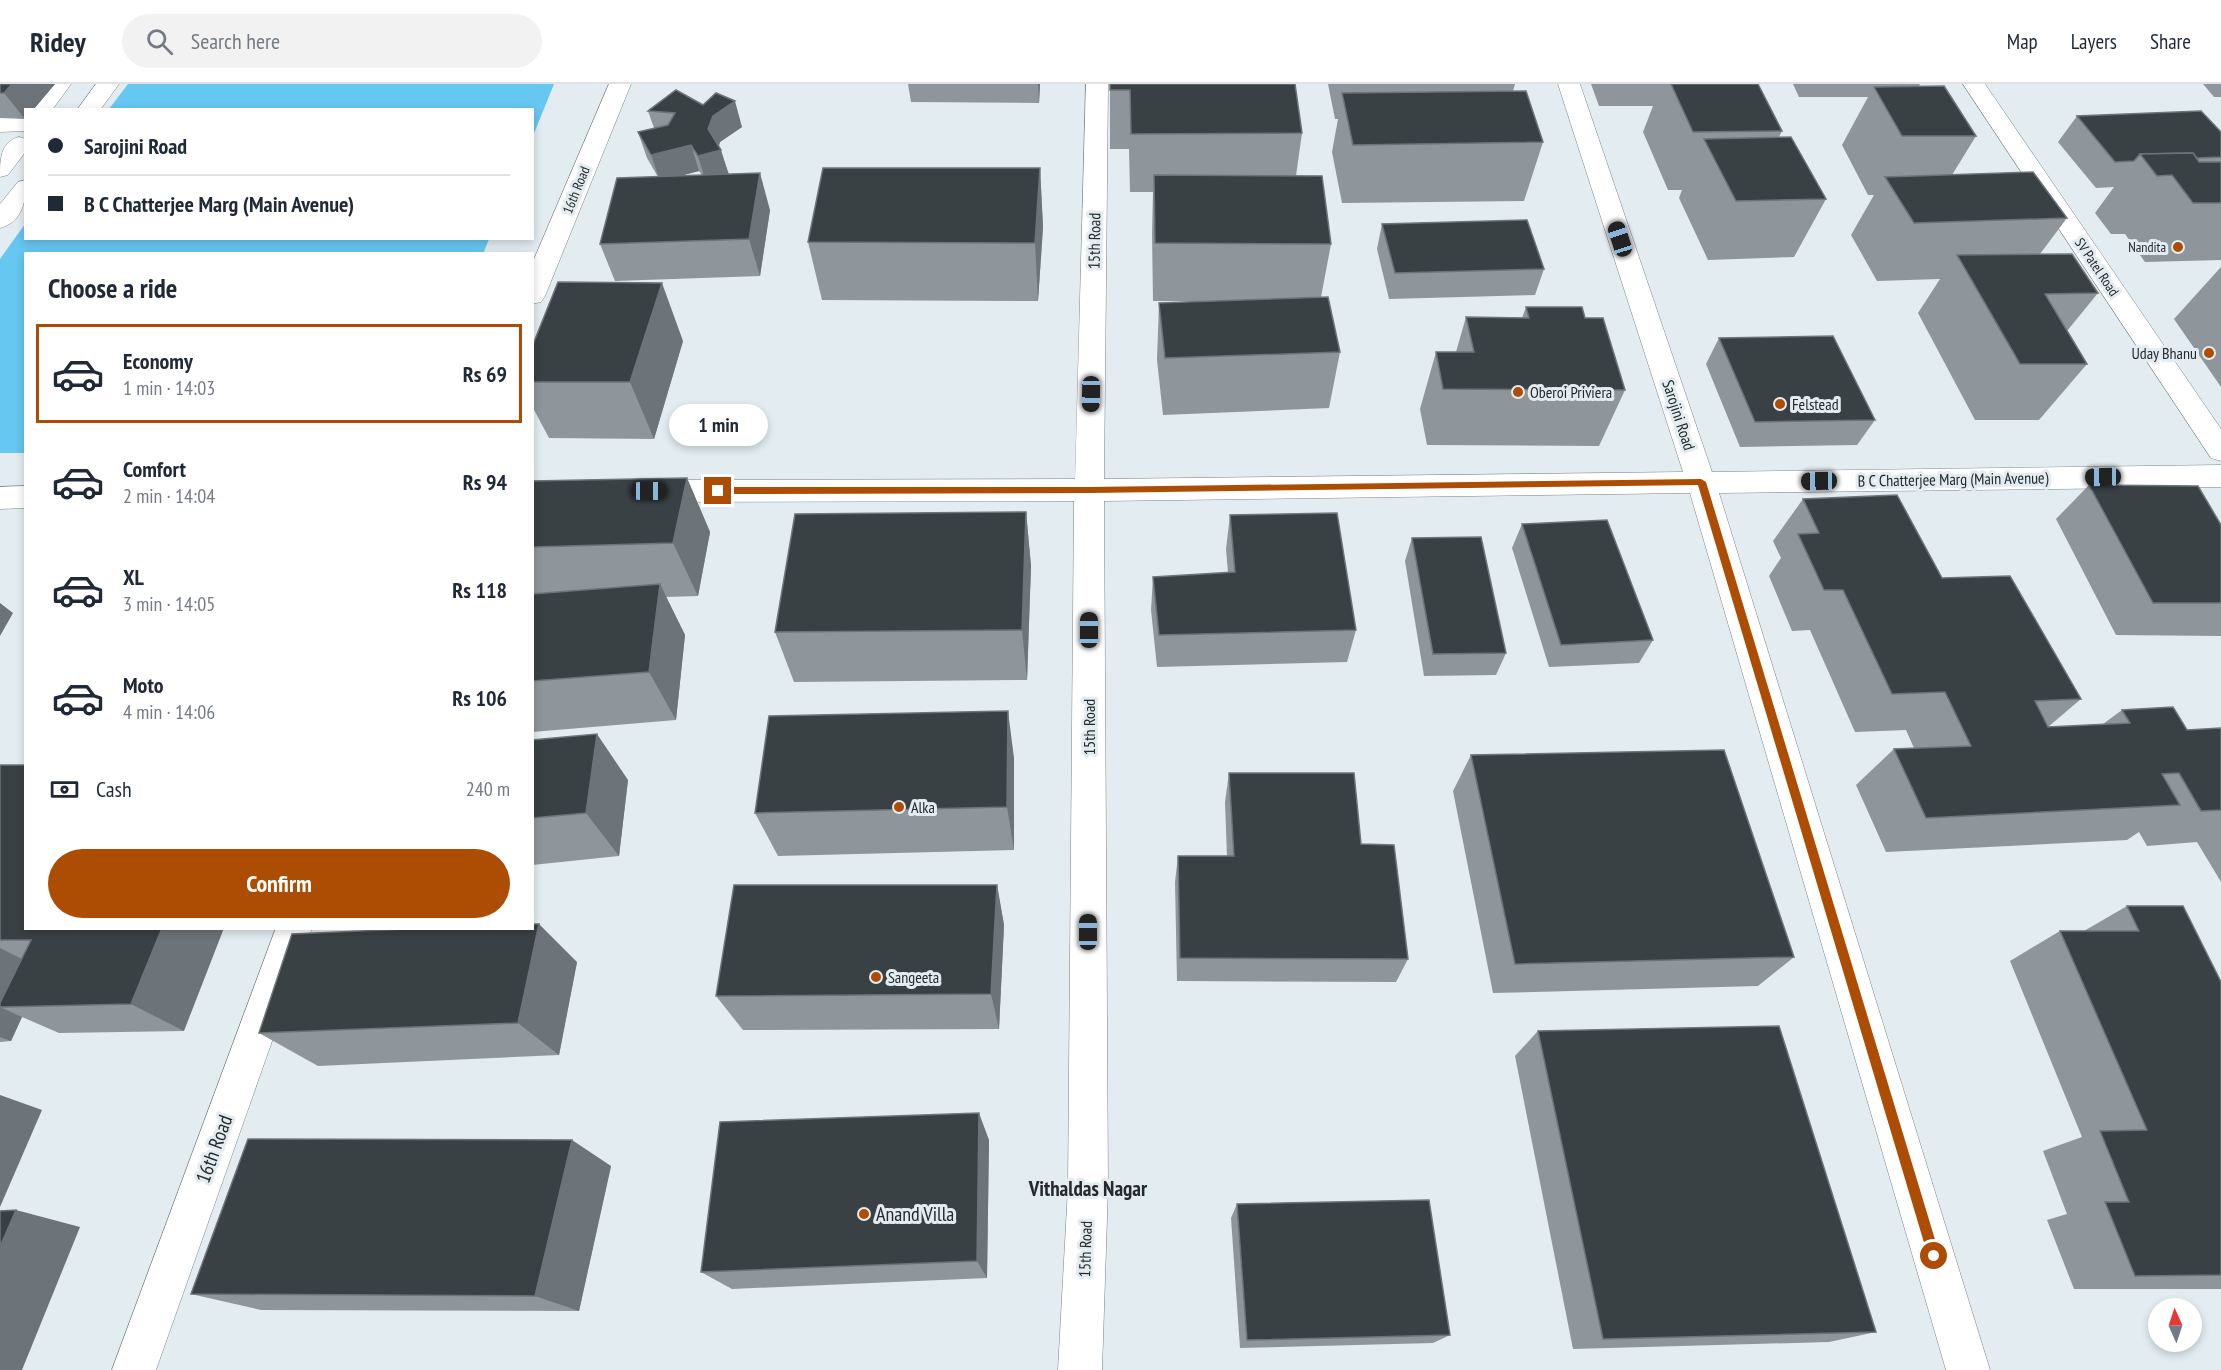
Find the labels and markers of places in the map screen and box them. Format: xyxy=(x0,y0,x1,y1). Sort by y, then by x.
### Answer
place label: Nandita xyxy=(2128,238,2166,256)
marker: Nandita xyxy=(2171,240,2185,254)
place label: Uday Bhanu xyxy=(2131,343,2197,363)
marker: Uday Bhanu xyxy=(2202,346,2216,360)
place label: Oberoi Priviera xyxy=(1530,382,1612,402)
marker: Oberoi Priviera xyxy=(1511,385,1525,399)
place label: Felstead xyxy=(1792,394,1839,414)
marker: Felstead xyxy=(1773,397,1787,411)
place label: Alka xyxy=(911,797,935,817)
marker: Alka xyxy=(892,800,906,814)
place label: Sangeeta xyxy=(888,967,939,987)
marker: Sangeeta xyxy=(869,970,883,984)
place label: Anand Villa xyxy=(876,1201,954,1227)
marker: Anand Villa xyxy=(857,1207,871,1221)

